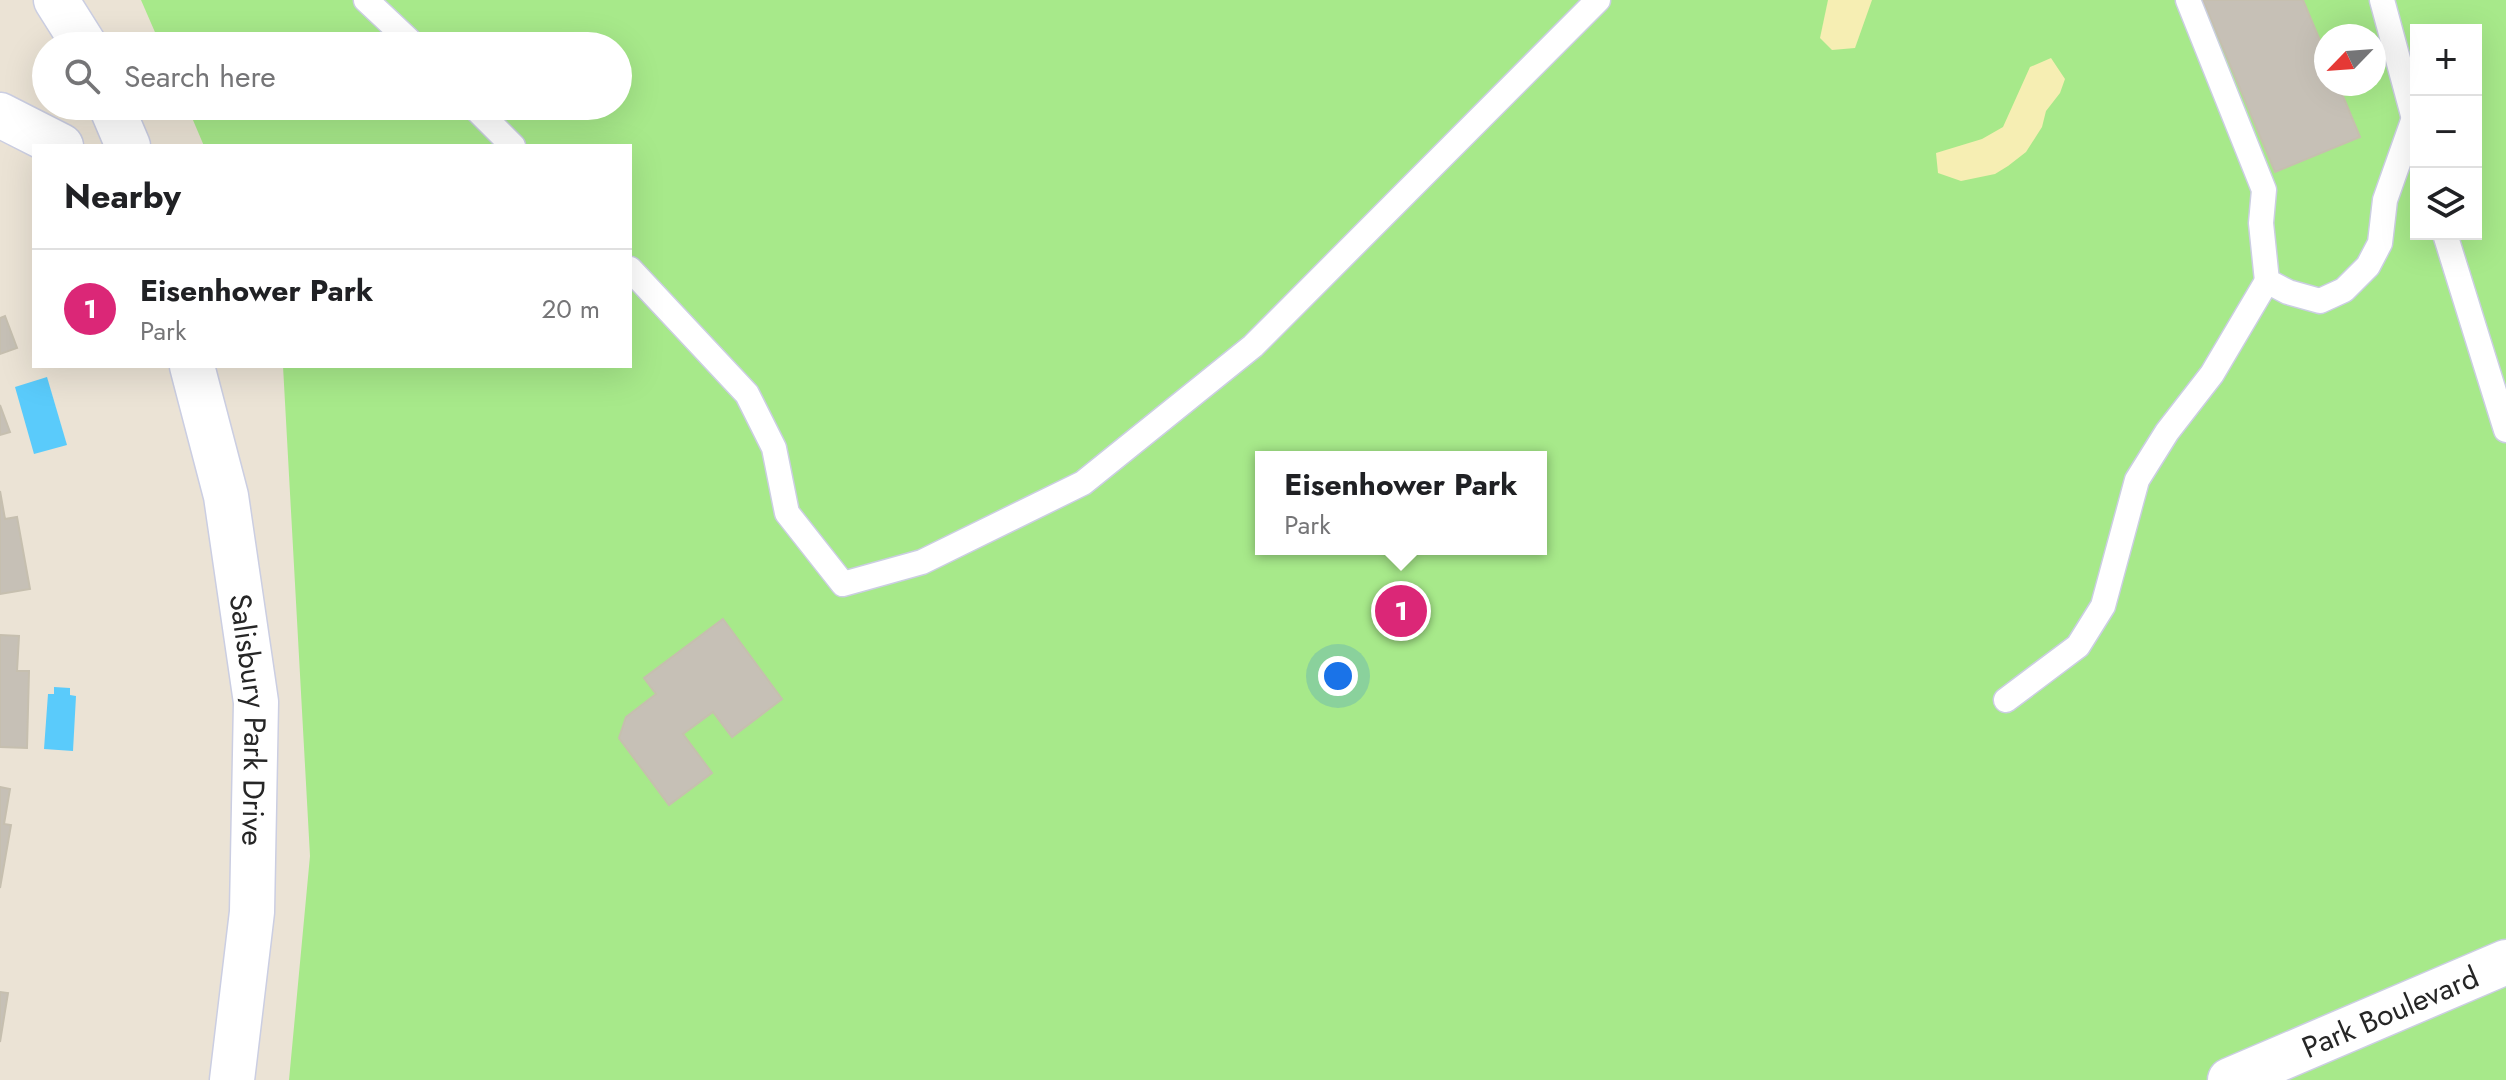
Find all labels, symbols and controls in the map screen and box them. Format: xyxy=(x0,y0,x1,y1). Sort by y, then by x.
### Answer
north arrow xyxy=(2314,24,2386,96)
map controls xyxy=(2410,24,2482,240)
button: + xyxy=(2410,24,2482,96)
search box xyxy=(32,32,632,120)
icon: search xyxy=(60,54,104,98)
text: Search here xyxy=(124,55,276,98)
button: − xyxy=(2410,96,2482,168)
button: layers xyxy=(2410,168,2482,240)
text: Nearby xyxy=(64,172,181,221)
text: Eisenhower Park xyxy=(140,269,373,312)
text: 1 xyxy=(83,290,97,328)
text: 20 m xyxy=(542,290,600,328)
text: Park xyxy=(140,312,186,350)
popup xyxy=(1255,451,1547,555)
text: Eisenhower Park xyxy=(1284,463,1518,506)
text: Park xyxy=(1284,506,1331,544)
pin: 1 xyxy=(1375,581,1427,641)
street label: Salisbury Park Drive xyxy=(219,591,278,846)
your location xyxy=(1318,656,1358,696)
street label: Park Boulevard xyxy=(2295,955,2485,1068)

